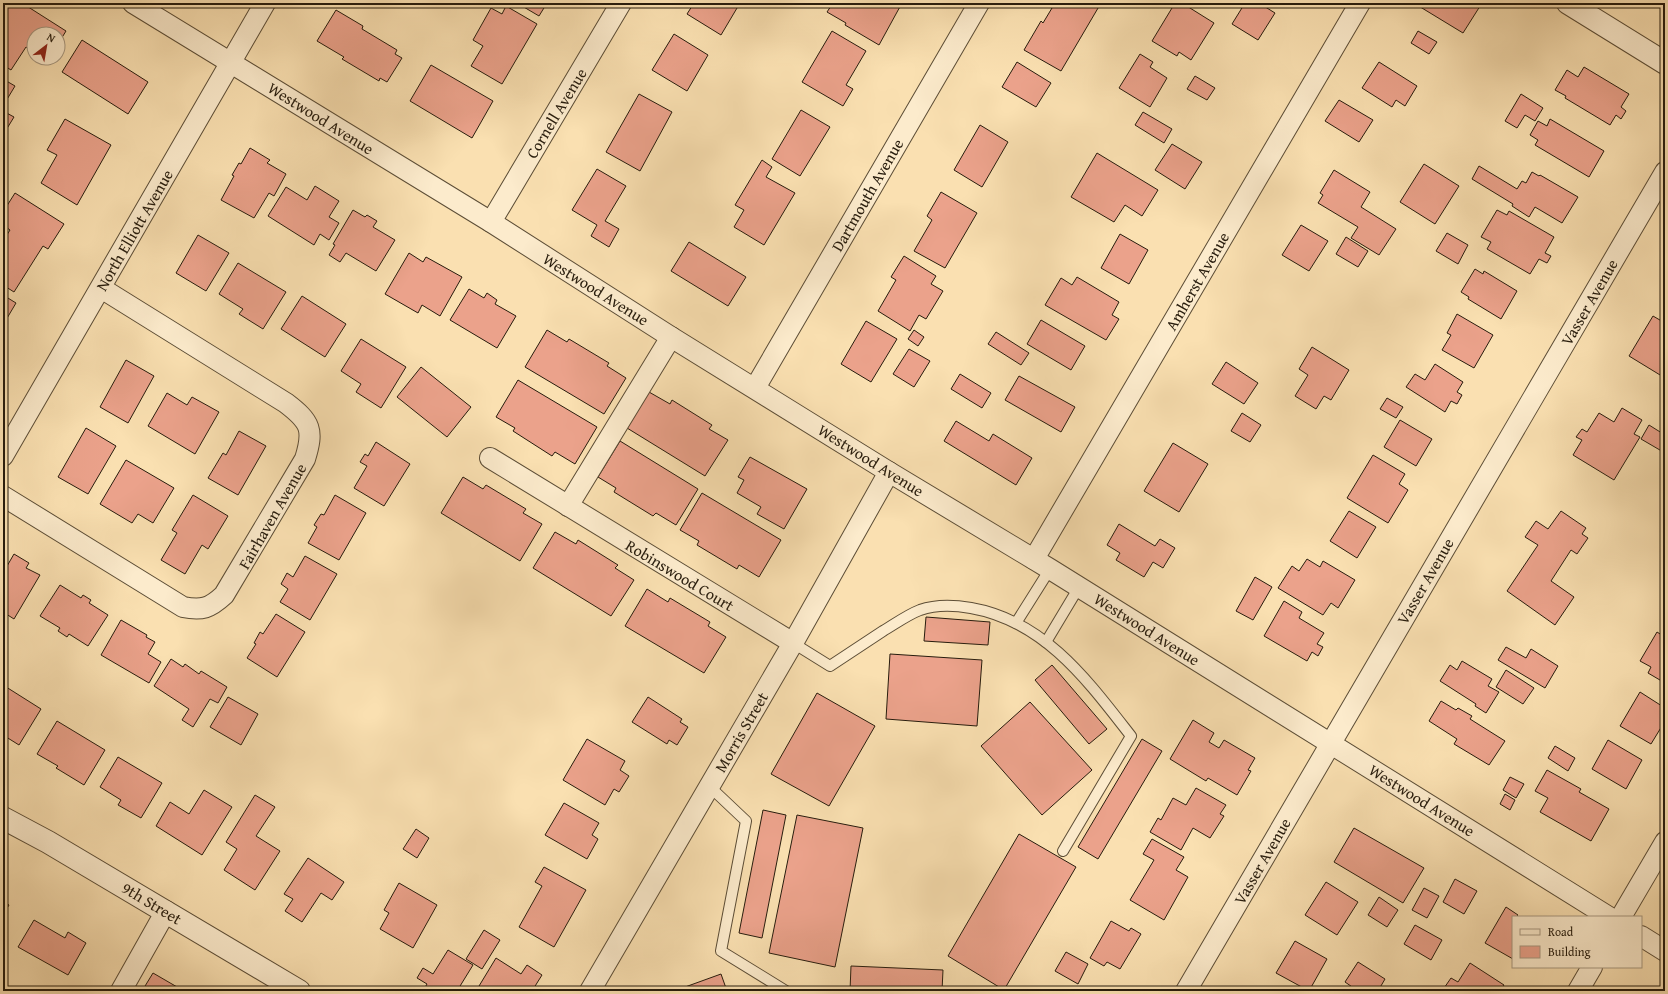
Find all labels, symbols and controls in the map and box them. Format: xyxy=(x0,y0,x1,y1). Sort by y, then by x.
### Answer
north arrow xyxy=(26,26,66,66)
text: N xyxy=(44,29,59,47)
street label: Cornell Avenue xyxy=(520,63,592,163)
street label: Westwood Avenue xyxy=(263,76,379,160)
street label: Dartmouth Avenue xyxy=(825,134,909,256)
street label: North Elliott Avenue xyxy=(89,165,179,295)
street label: Amherst Avenue xyxy=(1159,227,1235,335)
street label: Westwood Avenue xyxy=(538,247,654,331)
street label: Vasser Avenue xyxy=(1554,254,1624,350)
street label: Westwood Avenue xyxy=(813,418,929,502)
street label: Fairhaven Avenue xyxy=(232,459,312,573)
street label: Robinswood Court xyxy=(621,533,739,617)
street label: Vasser Avenue xyxy=(1390,533,1460,629)
street label: Westwood Avenue xyxy=(1089,587,1205,671)
street label: Morris Street xyxy=(708,687,774,777)
street label: Westwood Avenue xyxy=(1364,758,1480,842)
street label: Vasser Avenue xyxy=(1227,813,1297,909)
street label: 9th Street xyxy=(117,876,187,931)
legend xyxy=(1512,916,1642,968)
text: Road xyxy=(1548,923,1574,940)
text: Building xyxy=(1548,943,1591,960)

